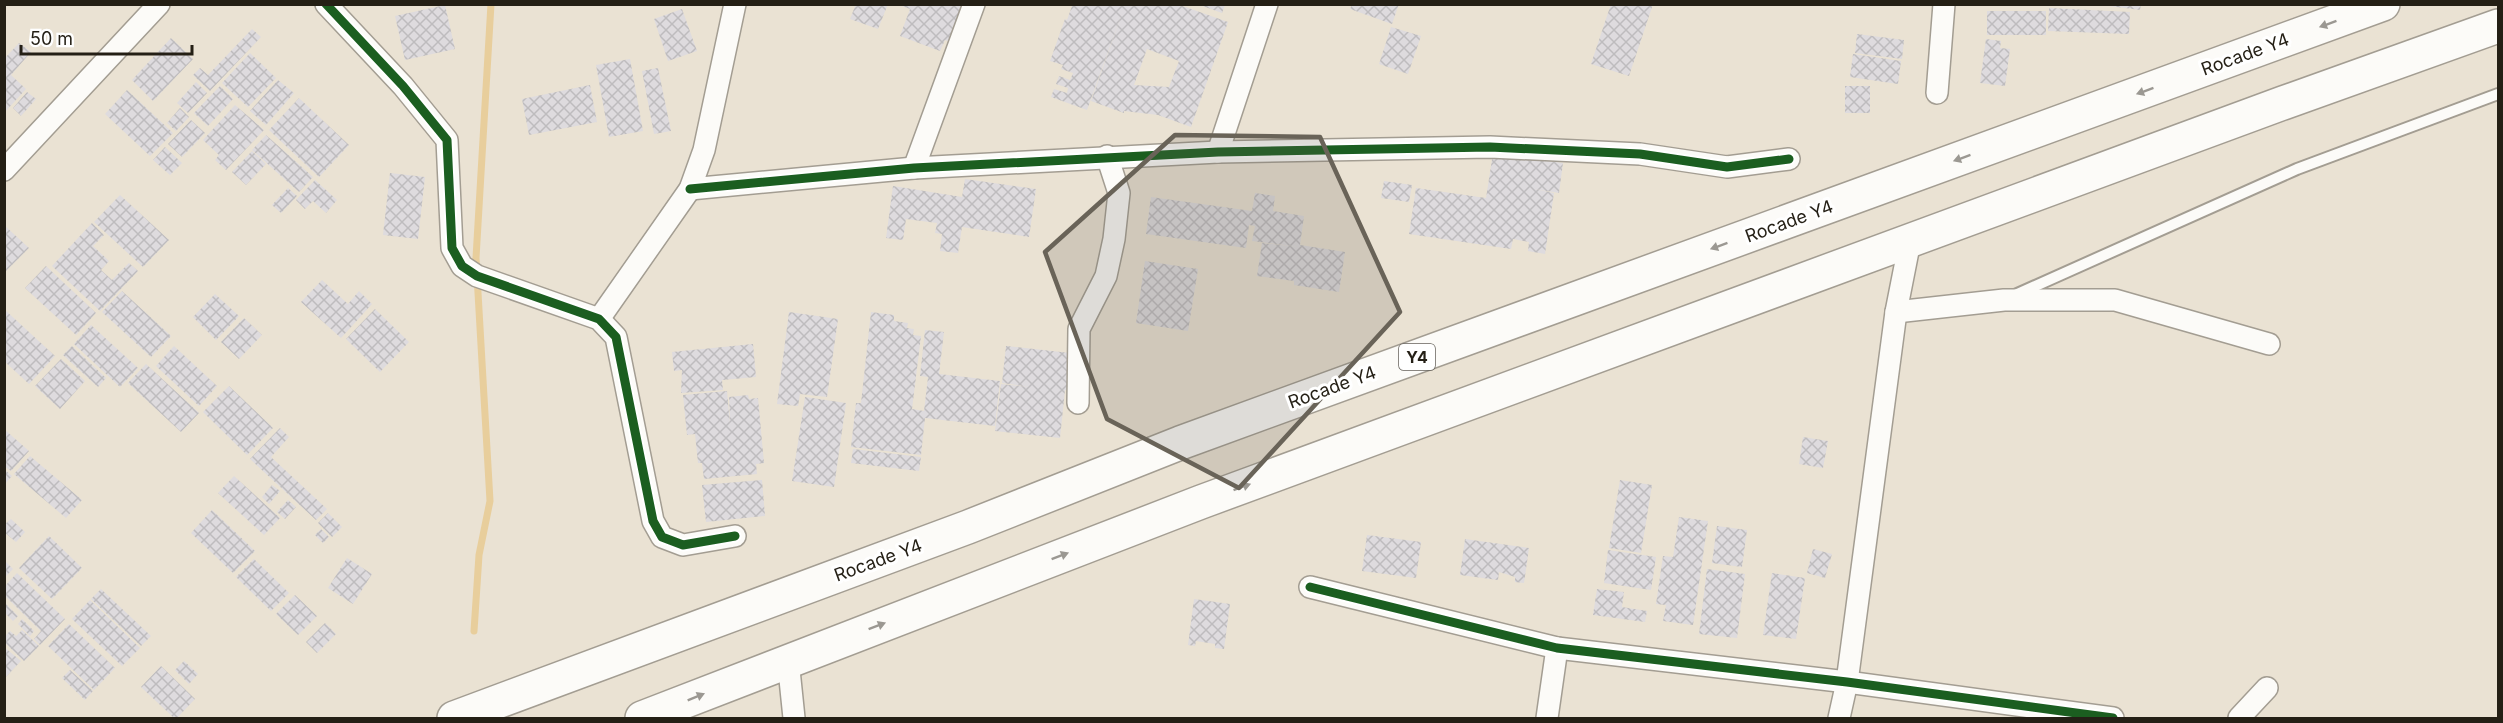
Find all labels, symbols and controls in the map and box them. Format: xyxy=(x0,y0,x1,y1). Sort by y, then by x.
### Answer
scale bar xyxy=(21,18,192,56)
one-way arrow xyxy=(2319,20,2337,30)
text: 50 m xyxy=(30,28,73,49)
street label: Rocade Y4 xyxy=(2198,28,2292,80)
one-way arrow xyxy=(2136,87,2154,96)
one-way arrow xyxy=(1953,154,1971,163)
street label: Rocade Y4 xyxy=(1742,195,1836,247)
one-way arrow xyxy=(1710,242,1728,252)
road number: Y4 xyxy=(1399,344,1435,370)
street label: Rocade Y4 xyxy=(1285,361,1379,413)
one-way arrow xyxy=(1233,482,1251,491)
street label: Rocade Y4 xyxy=(831,534,925,586)
one-way arrow xyxy=(1051,551,1069,561)
one-way arrow xyxy=(869,621,887,631)
one-way arrow xyxy=(687,692,705,701)

